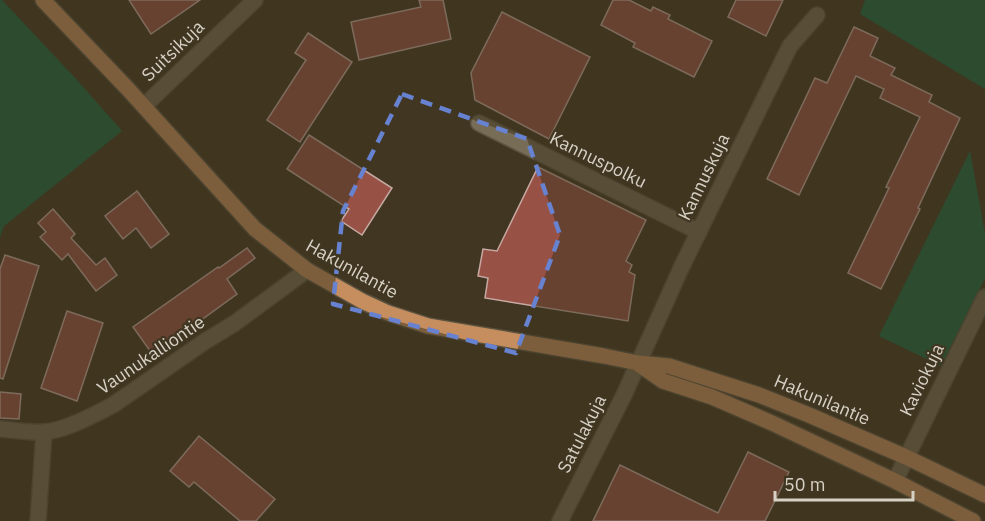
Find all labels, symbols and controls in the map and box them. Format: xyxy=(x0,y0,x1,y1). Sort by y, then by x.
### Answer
street label: Suitsikuja xyxy=(136,15,209,86)
street label: Kannuspolku xyxy=(546,126,651,193)
street label: Kannuskuja xyxy=(673,129,735,224)
street label: Hakunilantie xyxy=(302,234,403,303)
street label: Vaunukalliontie xyxy=(93,310,209,399)
street label: Kaviokuja xyxy=(894,339,949,420)
street label: Hakunilantie xyxy=(771,369,874,430)
street label: Satulakuja xyxy=(552,390,611,477)
scale bar xyxy=(775,464,913,502)
text: 50 m xyxy=(784,473,826,496)

